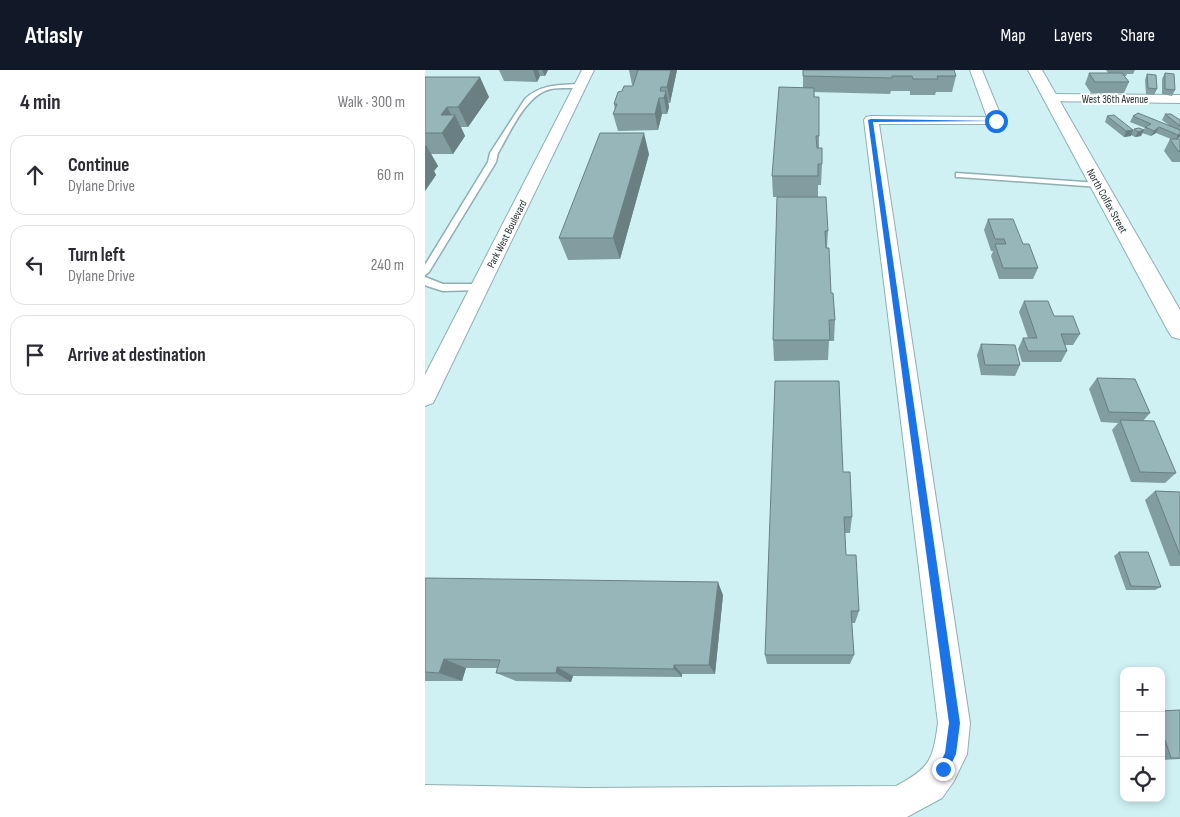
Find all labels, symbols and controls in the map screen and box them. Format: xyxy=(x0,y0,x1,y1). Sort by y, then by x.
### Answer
text: Atlasly xyxy=(25,21,83,50)
text: Map xyxy=(1001,25,1026,46)
text: Layers xyxy=(1054,25,1093,46)
text: Share xyxy=(1121,25,1155,46)
text: 4 min xyxy=(20,90,61,115)
text: Walk · 300 m xyxy=(338,93,405,112)
street label: West 36th Avenue xyxy=(1082,93,1148,106)
route start xyxy=(985,110,1008,133)
text: Continue xyxy=(68,154,129,177)
icon: ahead xyxy=(21,161,49,189)
text: 60 m xyxy=(377,166,404,185)
street label: North Colfax Street xyxy=(1084,167,1130,236)
text: Dylane Drive xyxy=(68,177,135,196)
street label: Park West Boulevard xyxy=(484,197,530,270)
text: Turn left xyxy=(68,244,125,267)
icon: left xyxy=(21,251,49,279)
text: 240 m xyxy=(371,256,404,275)
text: Dylane Drive xyxy=(68,267,135,286)
icon: arrive xyxy=(21,341,49,369)
text: Arrive at destination xyxy=(68,344,206,367)
map controls xyxy=(1120,667,1165,802)
button: + xyxy=(1120,667,1165,712)
button: − xyxy=(1120,712,1165,757)
button: locate xyxy=(1120,757,1165,802)
route end xyxy=(932,758,955,781)

